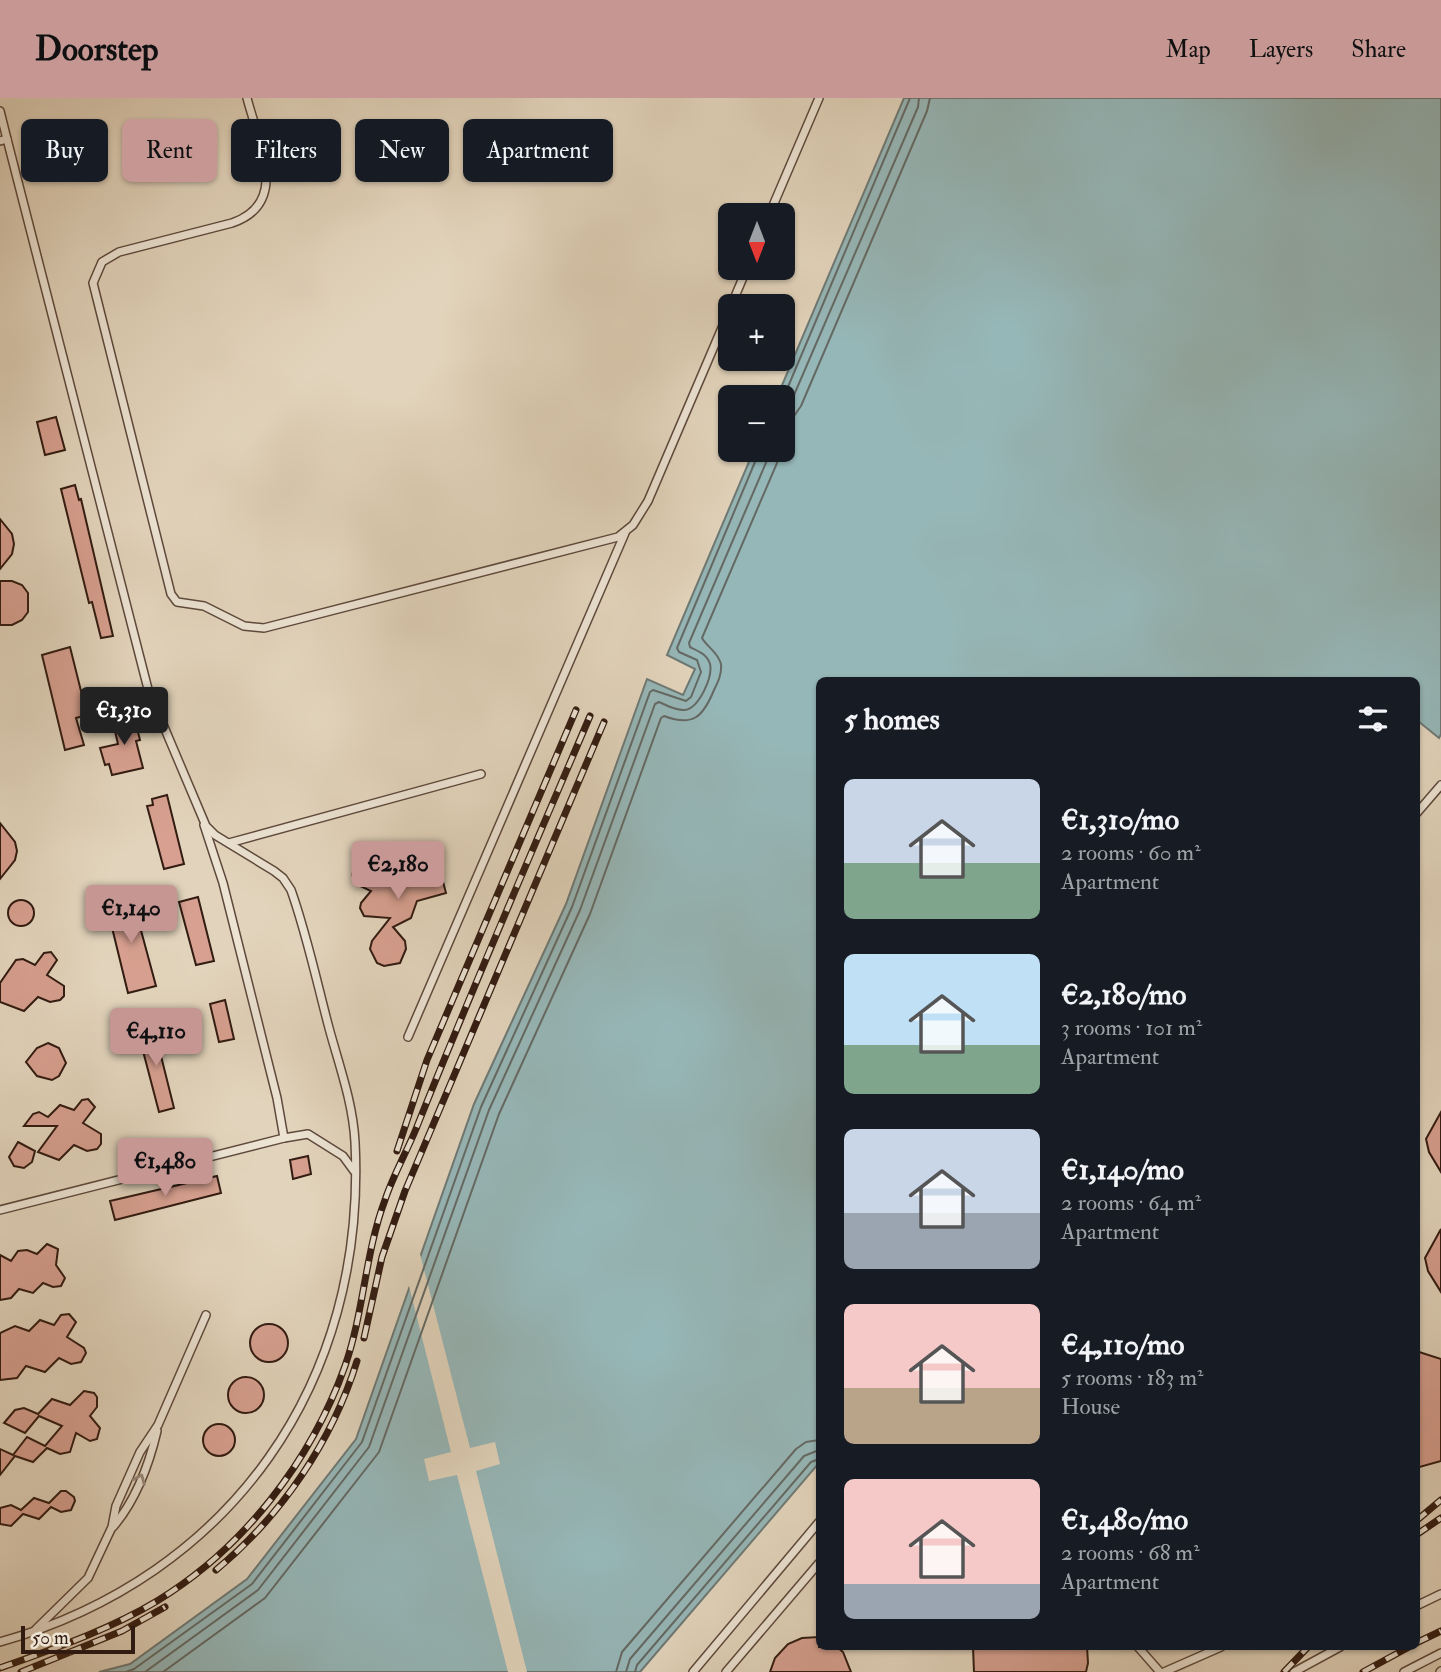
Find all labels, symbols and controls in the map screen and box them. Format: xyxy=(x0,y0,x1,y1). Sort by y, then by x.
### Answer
text: Doorstep xyxy=(35,29,158,70)
text: Map xyxy=(1166,34,1211,65)
text: Layers xyxy=(1249,34,1313,65)
text: Share xyxy=(1351,34,1406,65)
chip: Buy xyxy=(21,119,108,182)
chip: Rent xyxy=(122,119,217,182)
chip: Filters xyxy=(231,119,341,182)
chip: New xyxy=(355,119,449,182)
chip: Apartment xyxy=(463,119,613,182)
north arrow xyxy=(718,203,794,280)
map controls xyxy=(718,203,795,462)
button: + xyxy=(718,294,795,371)
button: − xyxy=(718,385,795,462)
pin: €1,310 xyxy=(67,688,181,747)
text: €1,310 xyxy=(96,695,152,724)
icon: filters xyxy=(1354,700,1392,738)
text: 5 homes xyxy=(844,701,940,738)
text: €1,310/mo xyxy=(1061,801,1179,838)
icon: home xyxy=(900,807,984,891)
text: 2 rooms · 60 m² xyxy=(1061,838,1201,867)
pin: €2,180 xyxy=(341,842,455,901)
text: €2,180 xyxy=(367,849,429,878)
text: Apartment xyxy=(1061,867,1159,896)
pin: €1,140 xyxy=(74,886,188,945)
text: €1,140 xyxy=(101,893,161,922)
text: €2,180/mo xyxy=(1061,976,1186,1013)
icon: home xyxy=(900,982,984,1066)
pin: €4,110 xyxy=(99,1009,213,1068)
text: 3 rooms · 101 m² xyxy=(1061,1013,1202,1042)
text: €4,110 xyxy=(126,1016,186,1045)
text: Apartment xyxy=(1061,1042,1159,1071)
pin: €1,480 xyxy=(108,1138,222,1198)
text: €1,480 xyxy=(134,1146,196,1175)
text: €1,140/mo xyxy=(1061,1151,1184,1188)
icon: home xyxy=(900,1157,984,1241)
text: 2 rooms · 64 m² xyxy=(1061,1188,1201,1217)
text: Apartment xyxy=(1061,1217,1159,1246)
text: €4,110/mo xyxy=(1061,1326,1185,1363)
icon: home xyxy=(900,1332,984,1416)
text: 5 rooms · 183 m² xyxy=(1061,1363,1204,1392)
text: House xyxy=(1061,1392,1120,1421)
one-way arrow xyxy=(132,1474,146,1486)
text: €1,480/mo xyxy=(1061,1501,1188,1538)
icon: home xyxy=(900,1507,984,1591)
text: 2 rooms · 68 m² xyxy=(1061,1538,1200,1567)
text: Apartment xyxy=(1061,1567,1159,1596)
scale bar xyxy=(21,1623,135,1655)
text: 50 m xyxy=(32,1626,69,1650)

